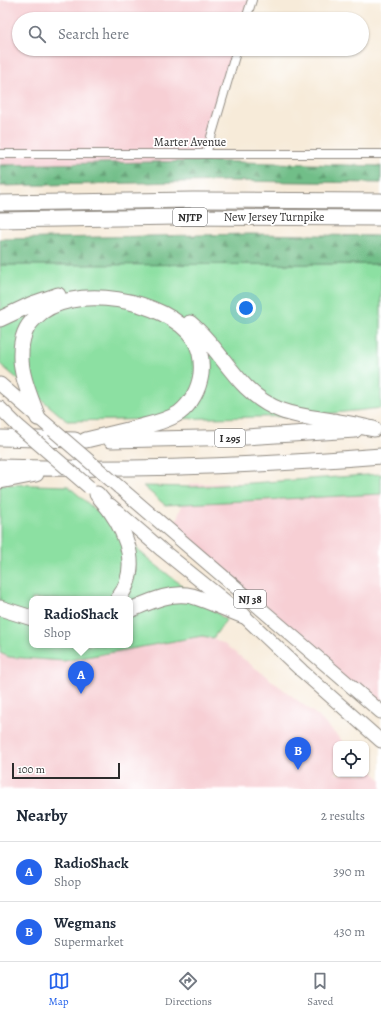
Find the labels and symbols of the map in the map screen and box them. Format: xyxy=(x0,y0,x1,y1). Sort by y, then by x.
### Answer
street label: Marter Avenue xyxy=(154,134,226,150)
road number: NJTP xyxy=(173,208,207,226)
street label: New Jersey Turnpike xyxy=(224,209,324,225)
your location xyxy=(236,298,256,318)
road number: I 295 xyxy=(215,429,245,447)
road number: NJ 38 xyxy=(234,590,266,608)
pin: A xyxy=(68,661,94,694)
pin: B xyxy=(285,737,311,770)
scale bar xyxy=(12,761,120,780)

